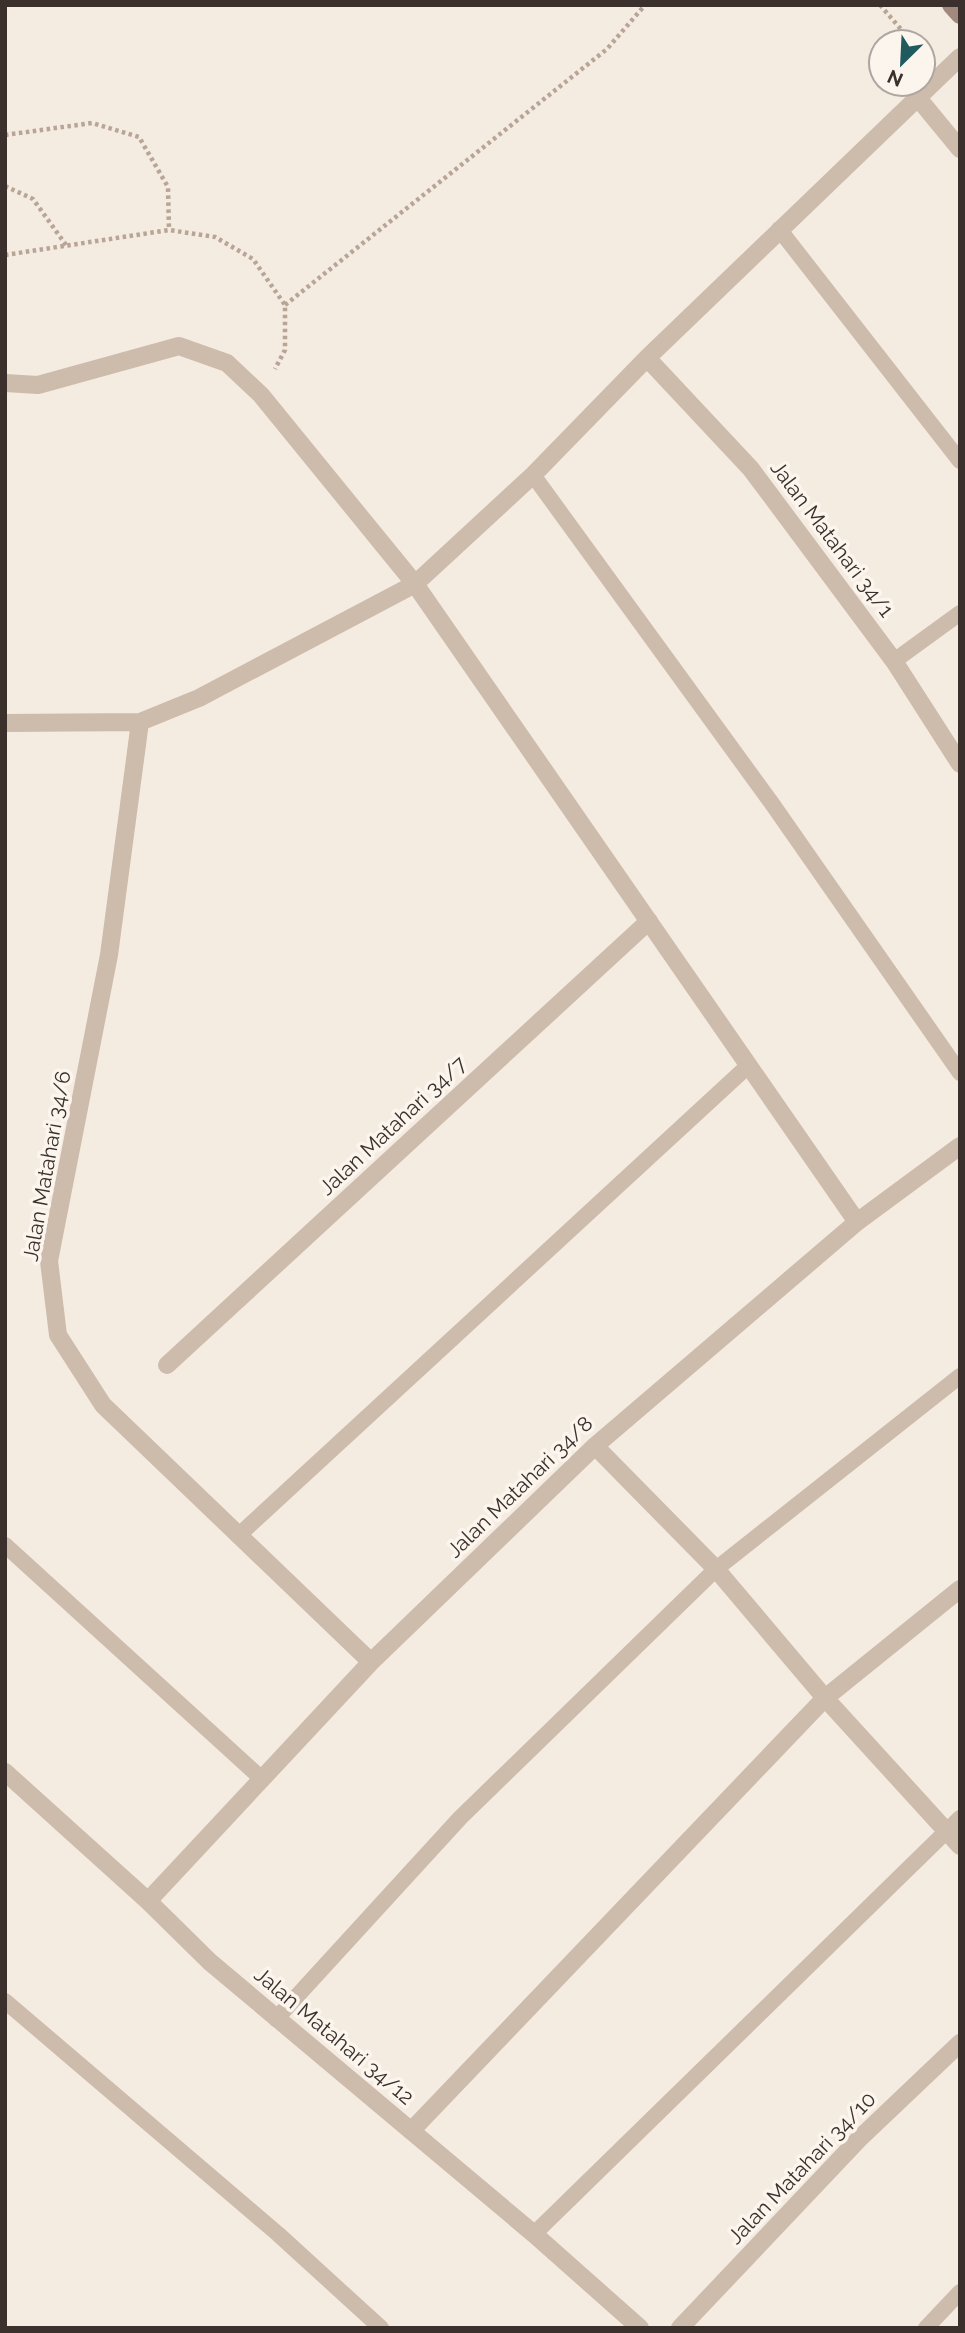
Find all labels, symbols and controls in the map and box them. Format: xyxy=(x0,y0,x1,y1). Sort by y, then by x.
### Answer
north arrow xyxy=(867,28,937,98)
text: N xyxy=(884,66,906,92)
street label: Jalan Matahari 34/1 xyxy=(765,456,899,622)
street label: Jalan Matahari 34/7 xyxy=(314,1051,472,1200)
street label: Jalan Matahari 34/6 xyxy=(17,1069,76,1263)
street label: Jalan Matahari 34/8 xyxy=(442,1411,598,1563)
street label: Jalan Matahari 34/12 xyxy=(250,1962,419,2110)
street label: Jalan Matahari 34/10 xyxy=(722,2086,881,2249)

